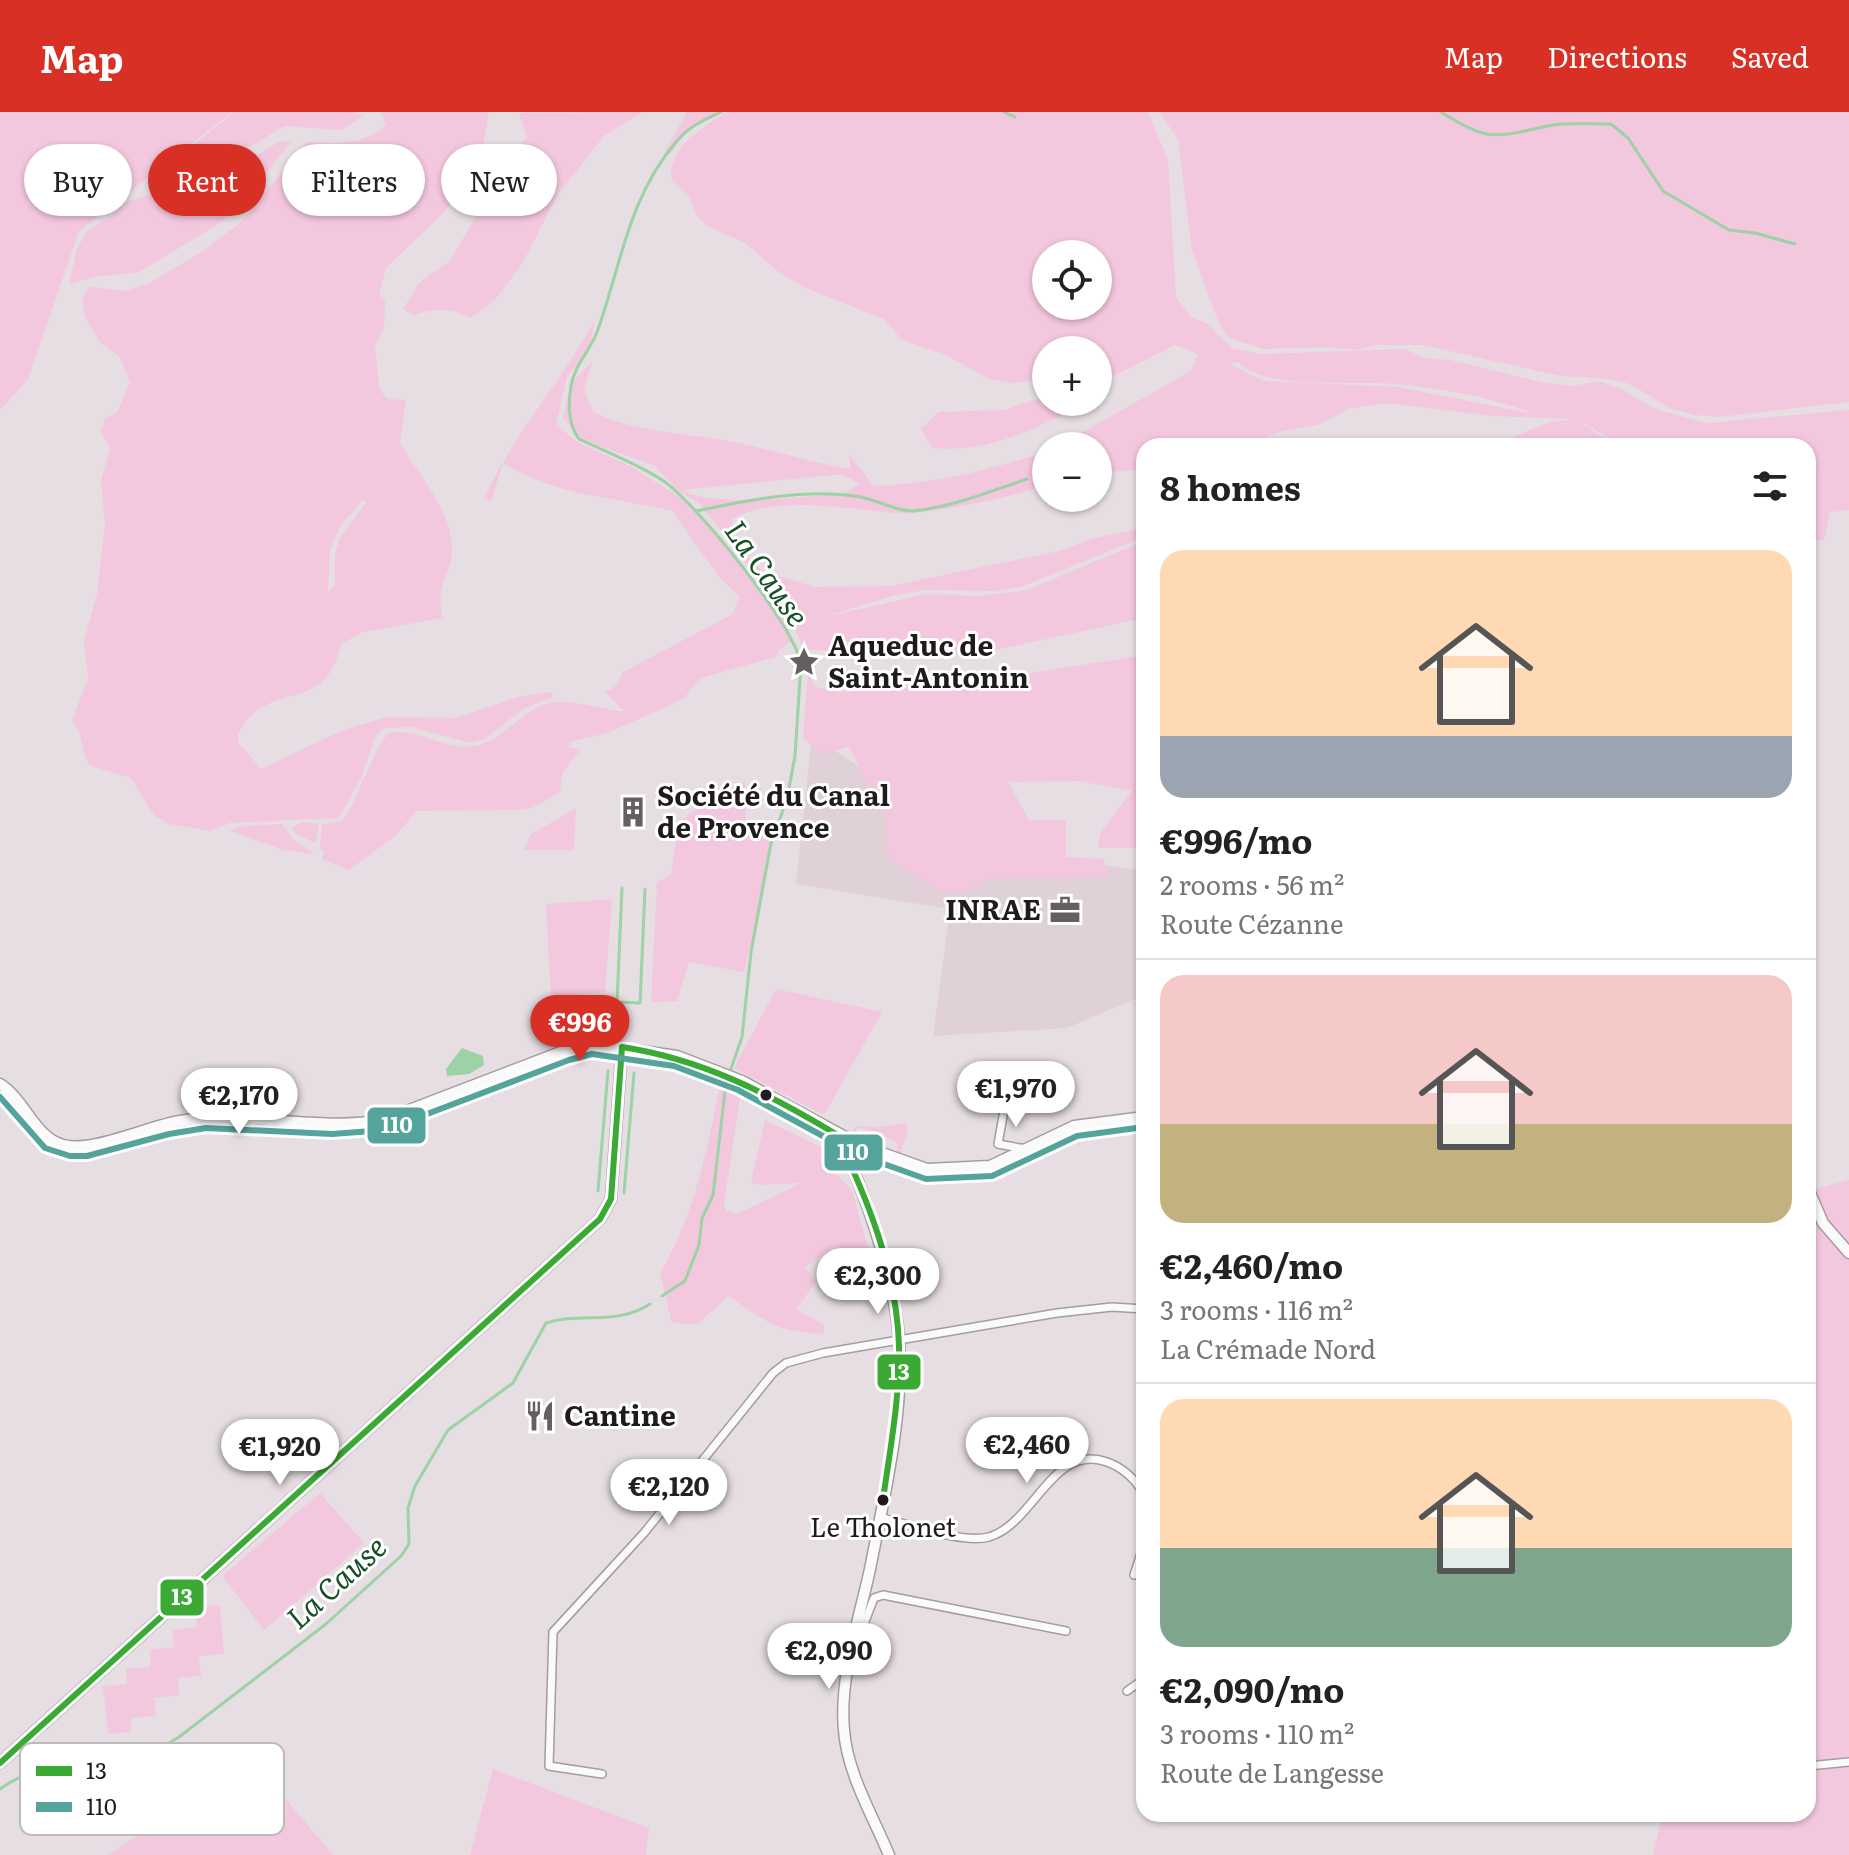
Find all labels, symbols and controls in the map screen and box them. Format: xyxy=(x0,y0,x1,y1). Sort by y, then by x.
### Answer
text: Map xyxy=(40,28,124,85)
text: Map xyxy=(1444,35,1503,77)
text: Directions xyxy=(1547,35,1687,77)
text: Saved xyxy=(1731,35,1809,77)
chip: Buy xyxy=(24,144,132,216)
chip: Rent xyxy=(148,144,266,216)
chip: Filters xyxy=(282,144,425,216)
chip: New xyxy=(441,144,557,216)
map controls xyxy=(1032,240,1112,512)
button: locate xyxy=(1032,240,1112,320)
button: + xyxy=(1032,336,1112,416)
button: − xyxy=(1032,432,1112,512)
text: 8 homes xyxy=(1160,461,1301,511)
icon: filters xyxy=(1748,464,1792,508)
water label: La Cause xyxy=(716,510,821,634)
icon: home xyxy=(1404,602,1548,746)
place label: Aqueduc de Saint-Antonin xyxy=(828,623,1029,697)
place icon: Aqueduc de Saint-Antonin xyxy=(787,645,821,679)
place label: Société du Canal de Provence xyxy=(657,773,890,847)
building icon: Société du Canal de Provence xyxy=(616,795,650,829)
text: €996/mo xyxy=(1160,814,1313,864)
text: 2 rooms · 56 m² xyxy=(1160,864,1344,903)
place label: INRAE xyxy=(945,887,1041,929)
office icon: INRAE xyxy=(1048,893,1082,927)
text: Route Cézanne xyxy=(1160,903,1343,942)
pin: €996 xyxy=(533,995,627,1063)
text: €996 xyxy=(548,1001,612,1040)
icon: home xyxy=(1404,1027,1548,1171)
pin: €1,970 xyxy=(951,1061,1081,1129)
text: €1,970 xyxy=(975,1067,1057,1106)
pin: €2,170 xyxy=(174,1068,304,1136)
text: €2,170 xyxy=(199,1074,279,1113)
unlabelled marker xyxy=(758,1087,774,1103)
line badge: 110 xyxy=(366,1106,427,1145)
text: 110 xyxy=(381,1107,413,1140)
line badge: 110 xyxy=(823,1133,884,1172)
text: 110 xyxy=(837,1134,869,1167)
text: €2,460/mo xyxy=(1160,1239,1343,1289)
pin: €2,300 xyxy=(813,1248,943,1316)
text: €2,300 xyxy=(834,1254,922,1293)
text: 3 rooms · 116 m² xyxy=(1160,1289,1353,1328)
text: La Crémade Nord xyxy=(1160,1328,1376,1367)
line badge: 13 xyxy=(876,1353,922,1391)
text: 13 xyxy=(888,1354,910,1387)
place label: Cantine xyxy=(564,1393,676,1435)
restaurant icon: Cantine xyxy=(523,1399,557,1433)
pin: €2,460 xyxy=(962,1417,1092,1485)
pin: €1,920 xyxy=(215,1419,345,1487)
text: €2,460 xyxy=(984,1423,1070,1462)
text: €1,920 xyxy=(239,1425,321,1464)
icon: home xyxy=(1404,1451,1548,1595)
pin: €2,120 xyxy=(604,1459,734,1527)
text: €2,120 xyxy=(628,1465,710,1504)
marker: Le Tholonet xyxy=(875,1492,891,1508)
place label: Le Tholonet xyxy=(810,1506,957,1545)
water label: La Cause xyxy=(275,1524,395,1638)
line badge: 13 xyxy=(159,1578,205,1617)
text: 13 xyxy=(171,1579,193,1612)
pin: €2,090 xyxy=(764,1623,894,1691)
text: €2,090 xyxy=(785,1629,873,1668)
text: €2,090/mo xyxy=(1160,1663,1344,1713)
text: 3 rooms · 110 m² xyxy=(1160,1713,1354,1752)
legend xyxy=(20,1743,284,1835)
text: Route de Langesse xyxy=(1160,1752,1384,1791)
text: 13 xyxy=(86,1753,107,1786)
text: 110 xyxy=(86,1789,117,1822)

